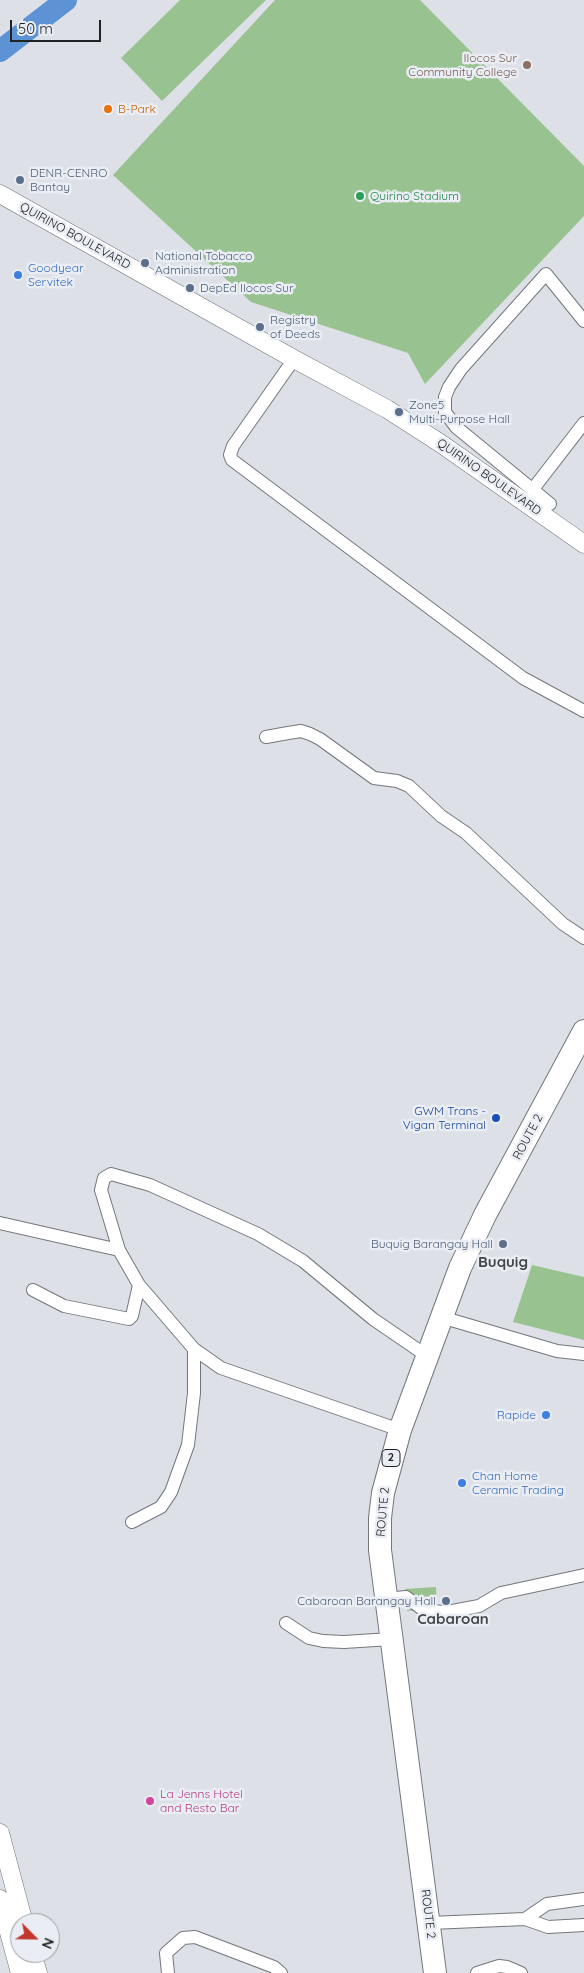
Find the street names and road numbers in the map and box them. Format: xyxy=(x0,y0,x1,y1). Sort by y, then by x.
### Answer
street label: QUIRINO BOULEVARD xyxy=(17,200,133,272)
street label: QUIRINO BOULEVARD xyxy=(434,436,544,518)
street label: ROUTE 2 xyxy=(510,1112,546,1162)
road number: 2 xyxy=(382,1450,400,1466)
street label: ROUTE 2 xyxy=(374,1487,392,1537)
street label: ROUTE 2 xyxy=(418,1888,438,1940)

